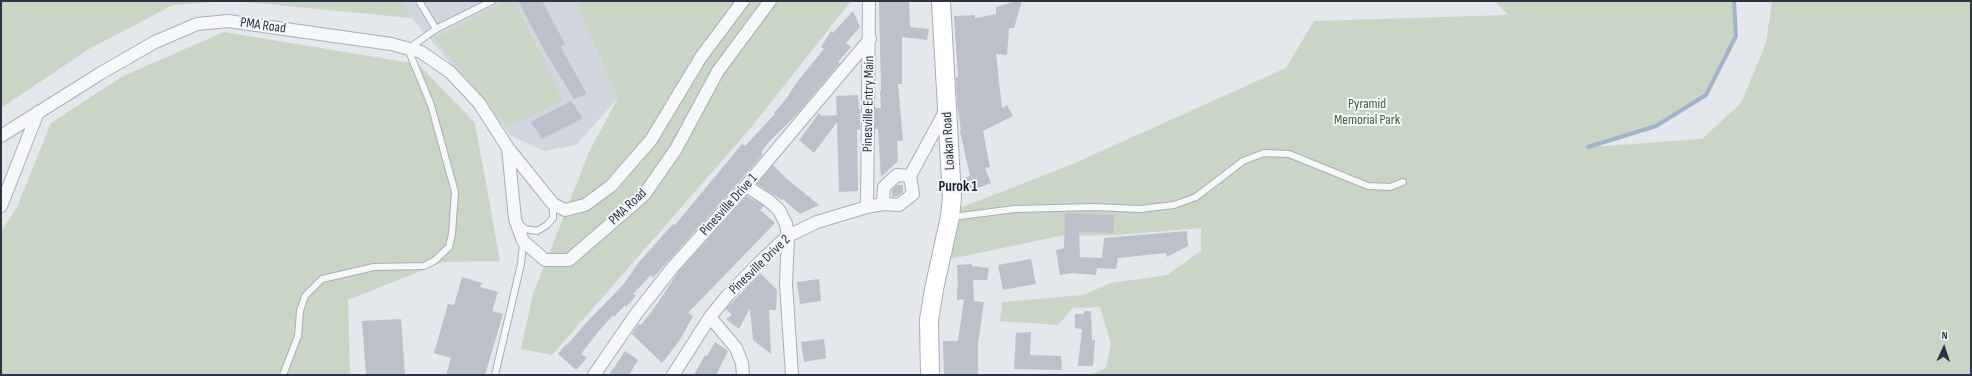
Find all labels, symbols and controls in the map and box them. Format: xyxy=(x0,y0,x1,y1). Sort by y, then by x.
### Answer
street label: PMA Road xyxy=(239,14,287,38)
street label: Pinesville Entry Main xyxy=(860,56,878,152)
park label: Pyramid Memorial Park xyxy=(1334,96,1400,128)
street label: Loakan Road xyxy=(939,111,959,171)
street label: Pinesville Drive 1 xyxy=(697,170,761,240)
district label: Purok 1 xyxy=(939,178,977,196)
street label: PMA Road xyxy=(606,185,650,229)
street label: Pinesville Drive 2 xyxy=(726,232,794,298)
north arrow xyxy=(1924,328,1964,368)
text: N xyxy=(1941,329,1948,342)

